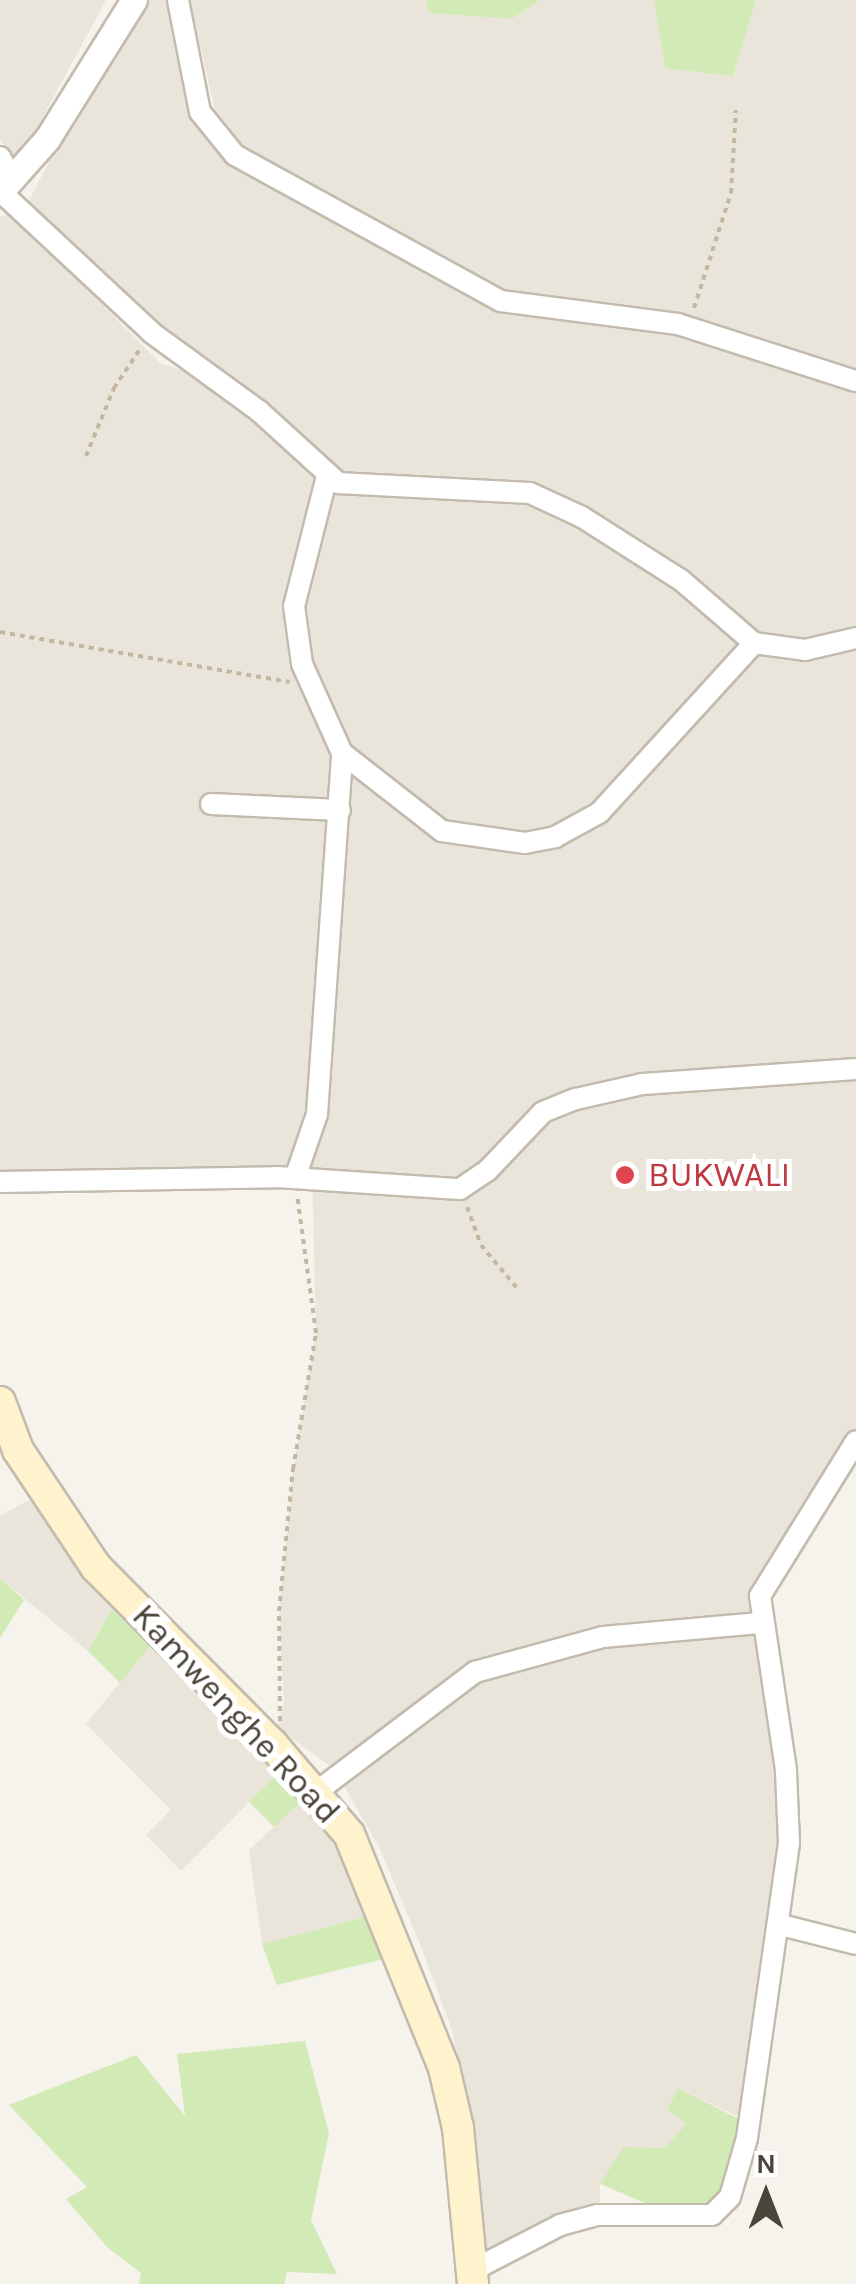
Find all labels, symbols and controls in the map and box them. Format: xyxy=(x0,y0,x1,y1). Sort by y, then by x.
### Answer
place label: BUKWALI xyxy=(648,1154,790,1196)
marker: BUKWALI xyxy=(612,1162,638,1188)
street label: Kamwenghe Road xyxy=(123,1595,349,1833)
north arrow xyxy=(716,2144,816,2244)
text: N xyxy=(756,2147,776,2180)

